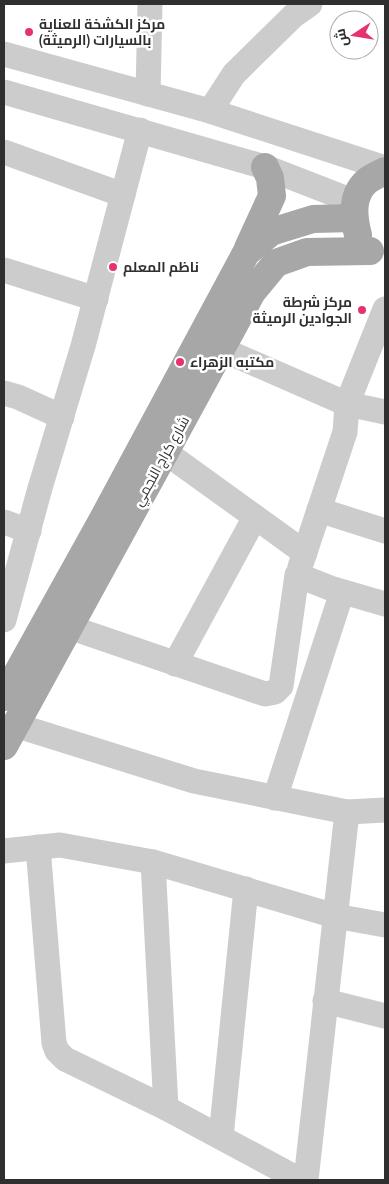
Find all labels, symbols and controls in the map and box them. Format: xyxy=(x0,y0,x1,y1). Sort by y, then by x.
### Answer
north arrow xyxy=(329,10,379,60)
place label: مركز الكشخة للعناية بالسيارات (الرميثة) xyxy=(39,15,165,49)
marker: مركز الكشخة للعناية بالسيارات (الرميثة) xyxy=(23,26,35,38)
text: ش xyxy=(331,27,352,48)
place label: ناظم المعلم xyxy=(123,258,199,277)
marker: ناظم المعلم xyxy=(107,261,119,273)
place label: مركز شرطة الجوادين الرميثة xyxy=(252,293,352,327)
marker: مركز شرطة الجوادين الرميثة xyxy=(356,304,368,316)
place label: مكتبه الزهراء xyxy=(190,353,274,371)
marker: مكتبه الزهراء xyxy=(174,356,186,368)
street label: شارع كراج النجمي xyxy=(129,413,196,511)

